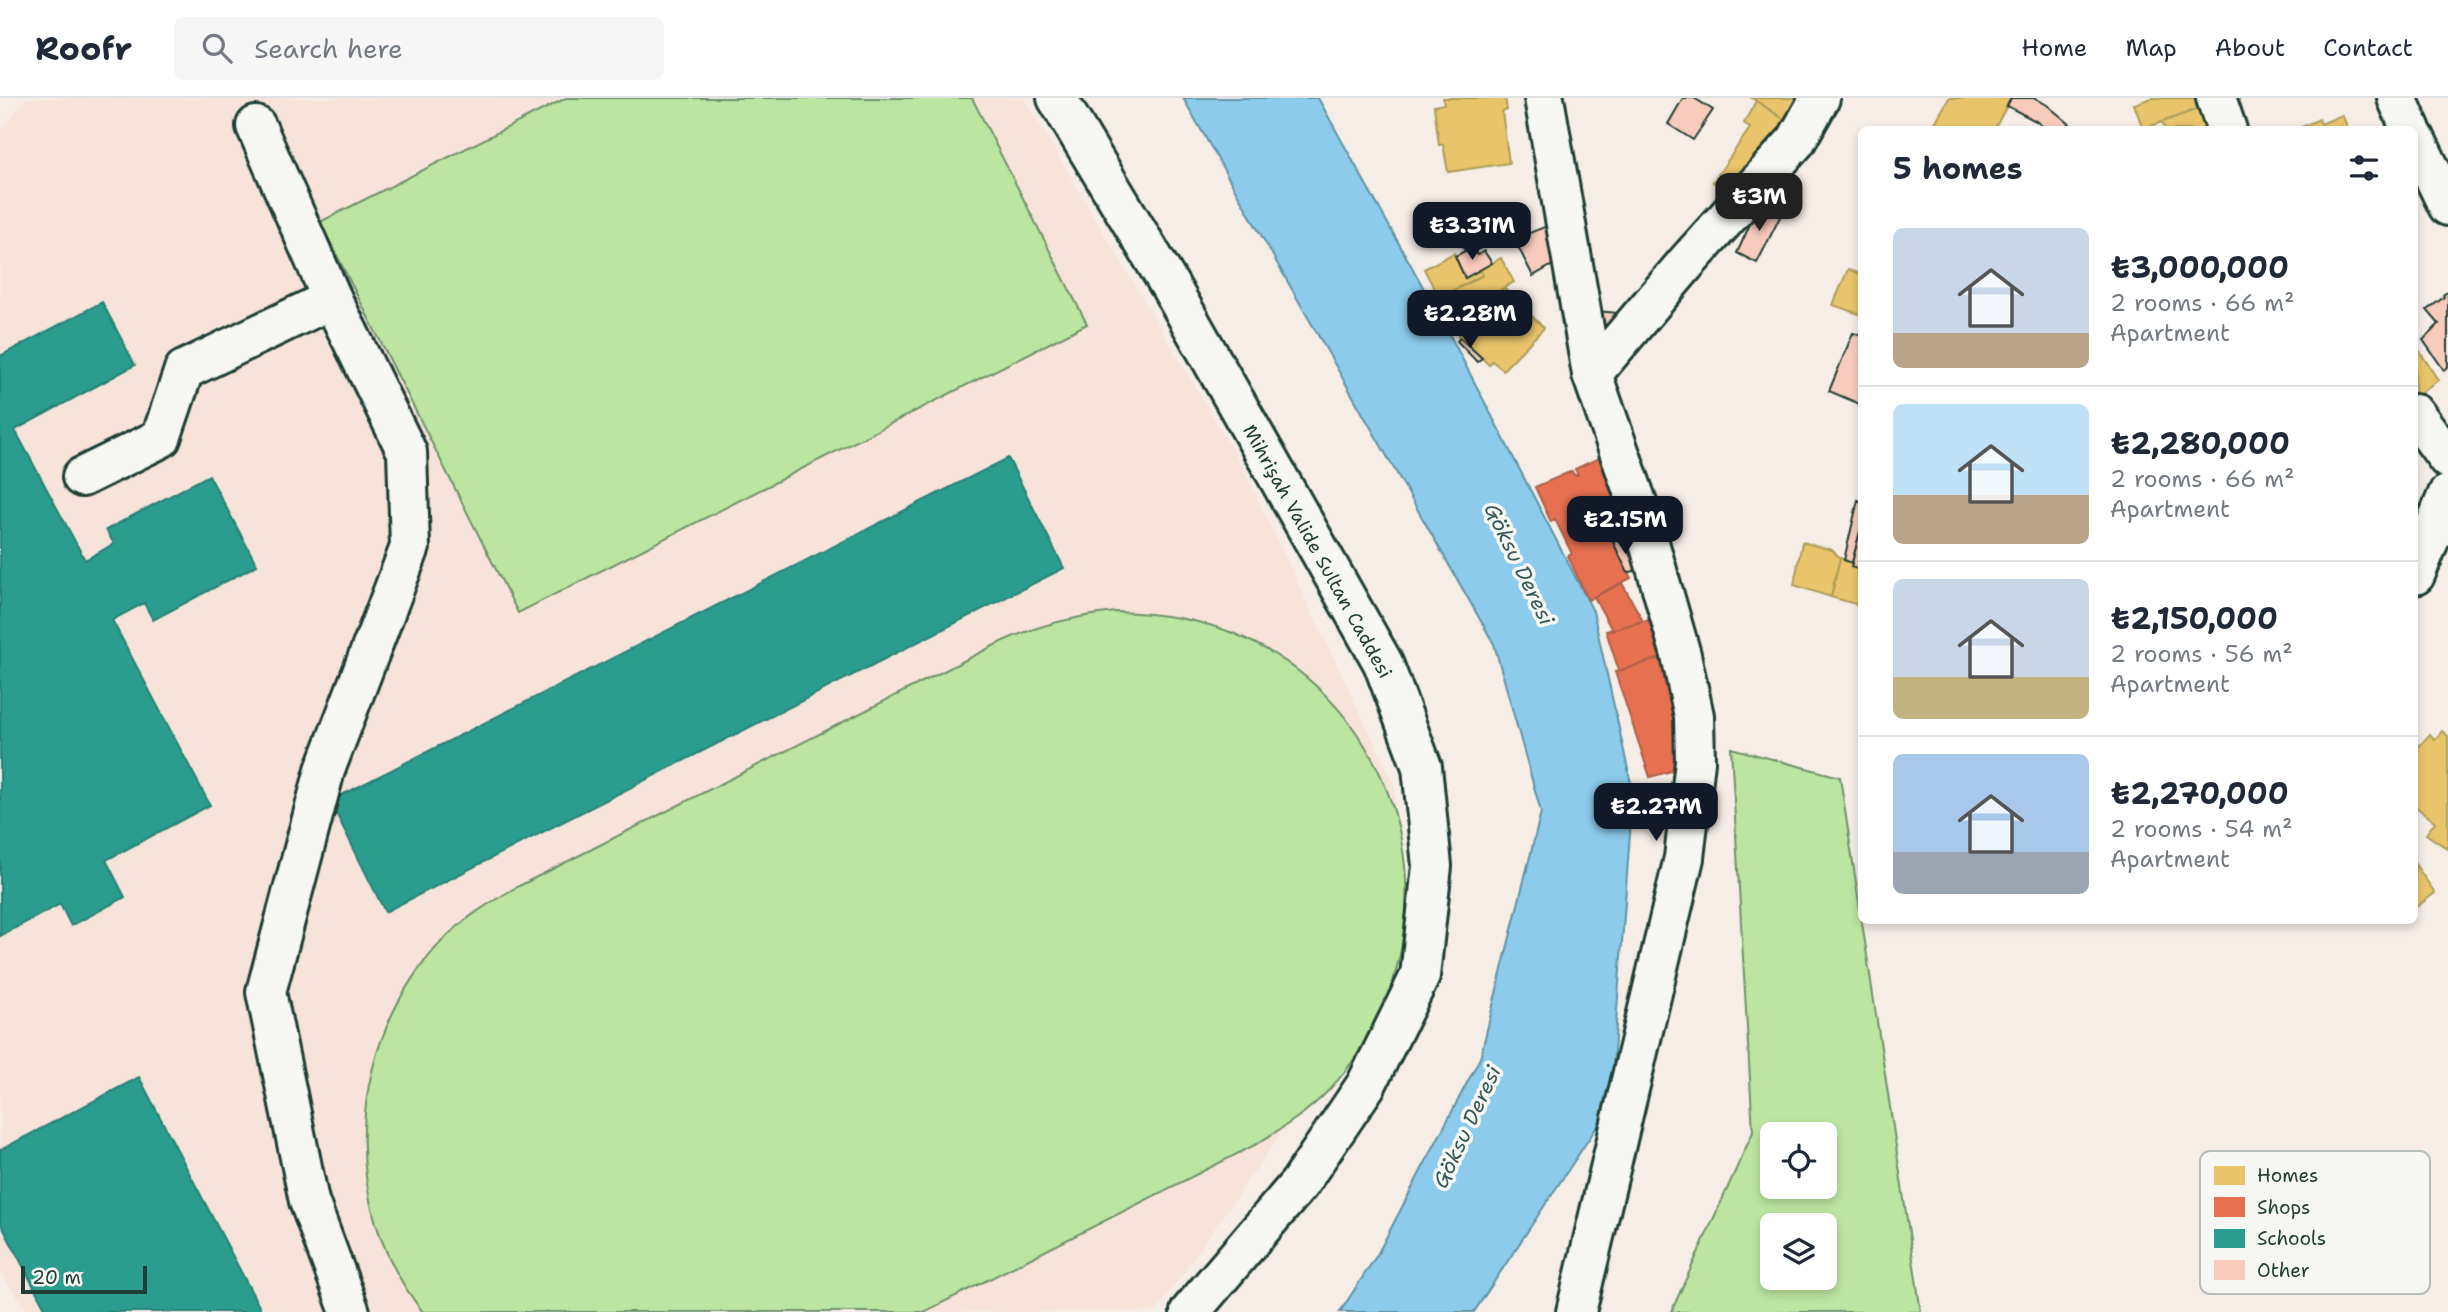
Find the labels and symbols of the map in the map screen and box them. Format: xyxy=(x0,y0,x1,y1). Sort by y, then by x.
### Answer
pin: ₺3M xyxy=(1725,174,1793,233)
pin: ₺3.31M xyxy=(1415,202,1529,262)
pin: ₺2.28M xyxy=(1413,290,1527,350)
street label: Mihrişah Valide Sultan Caddesi xyxy=(1237,420,1398,683)
pin: ₺2.15M xyxy=(1568,496,1682,556)
water label: Göksu Deresi xyxy=(1477,498,1561,630)
pin: ₺2.27M xyxy=(1599,784,1713,843)
water label: Göksu Deresi xyxy=(1426,1060,1508,1193)
legend xyxy=(2200,1151,2430,1294)
text: Homes xyxy=(2257,1163,2318,1188)
text: Shops xyxy=(2257,1195,2311,1220)
text: Schools xyxy=(2257,1226,2326,1251)
text: Other xyxy=(2257,1258,2310,1283)
scale bar xyxy=(21,1263,147,1295)

